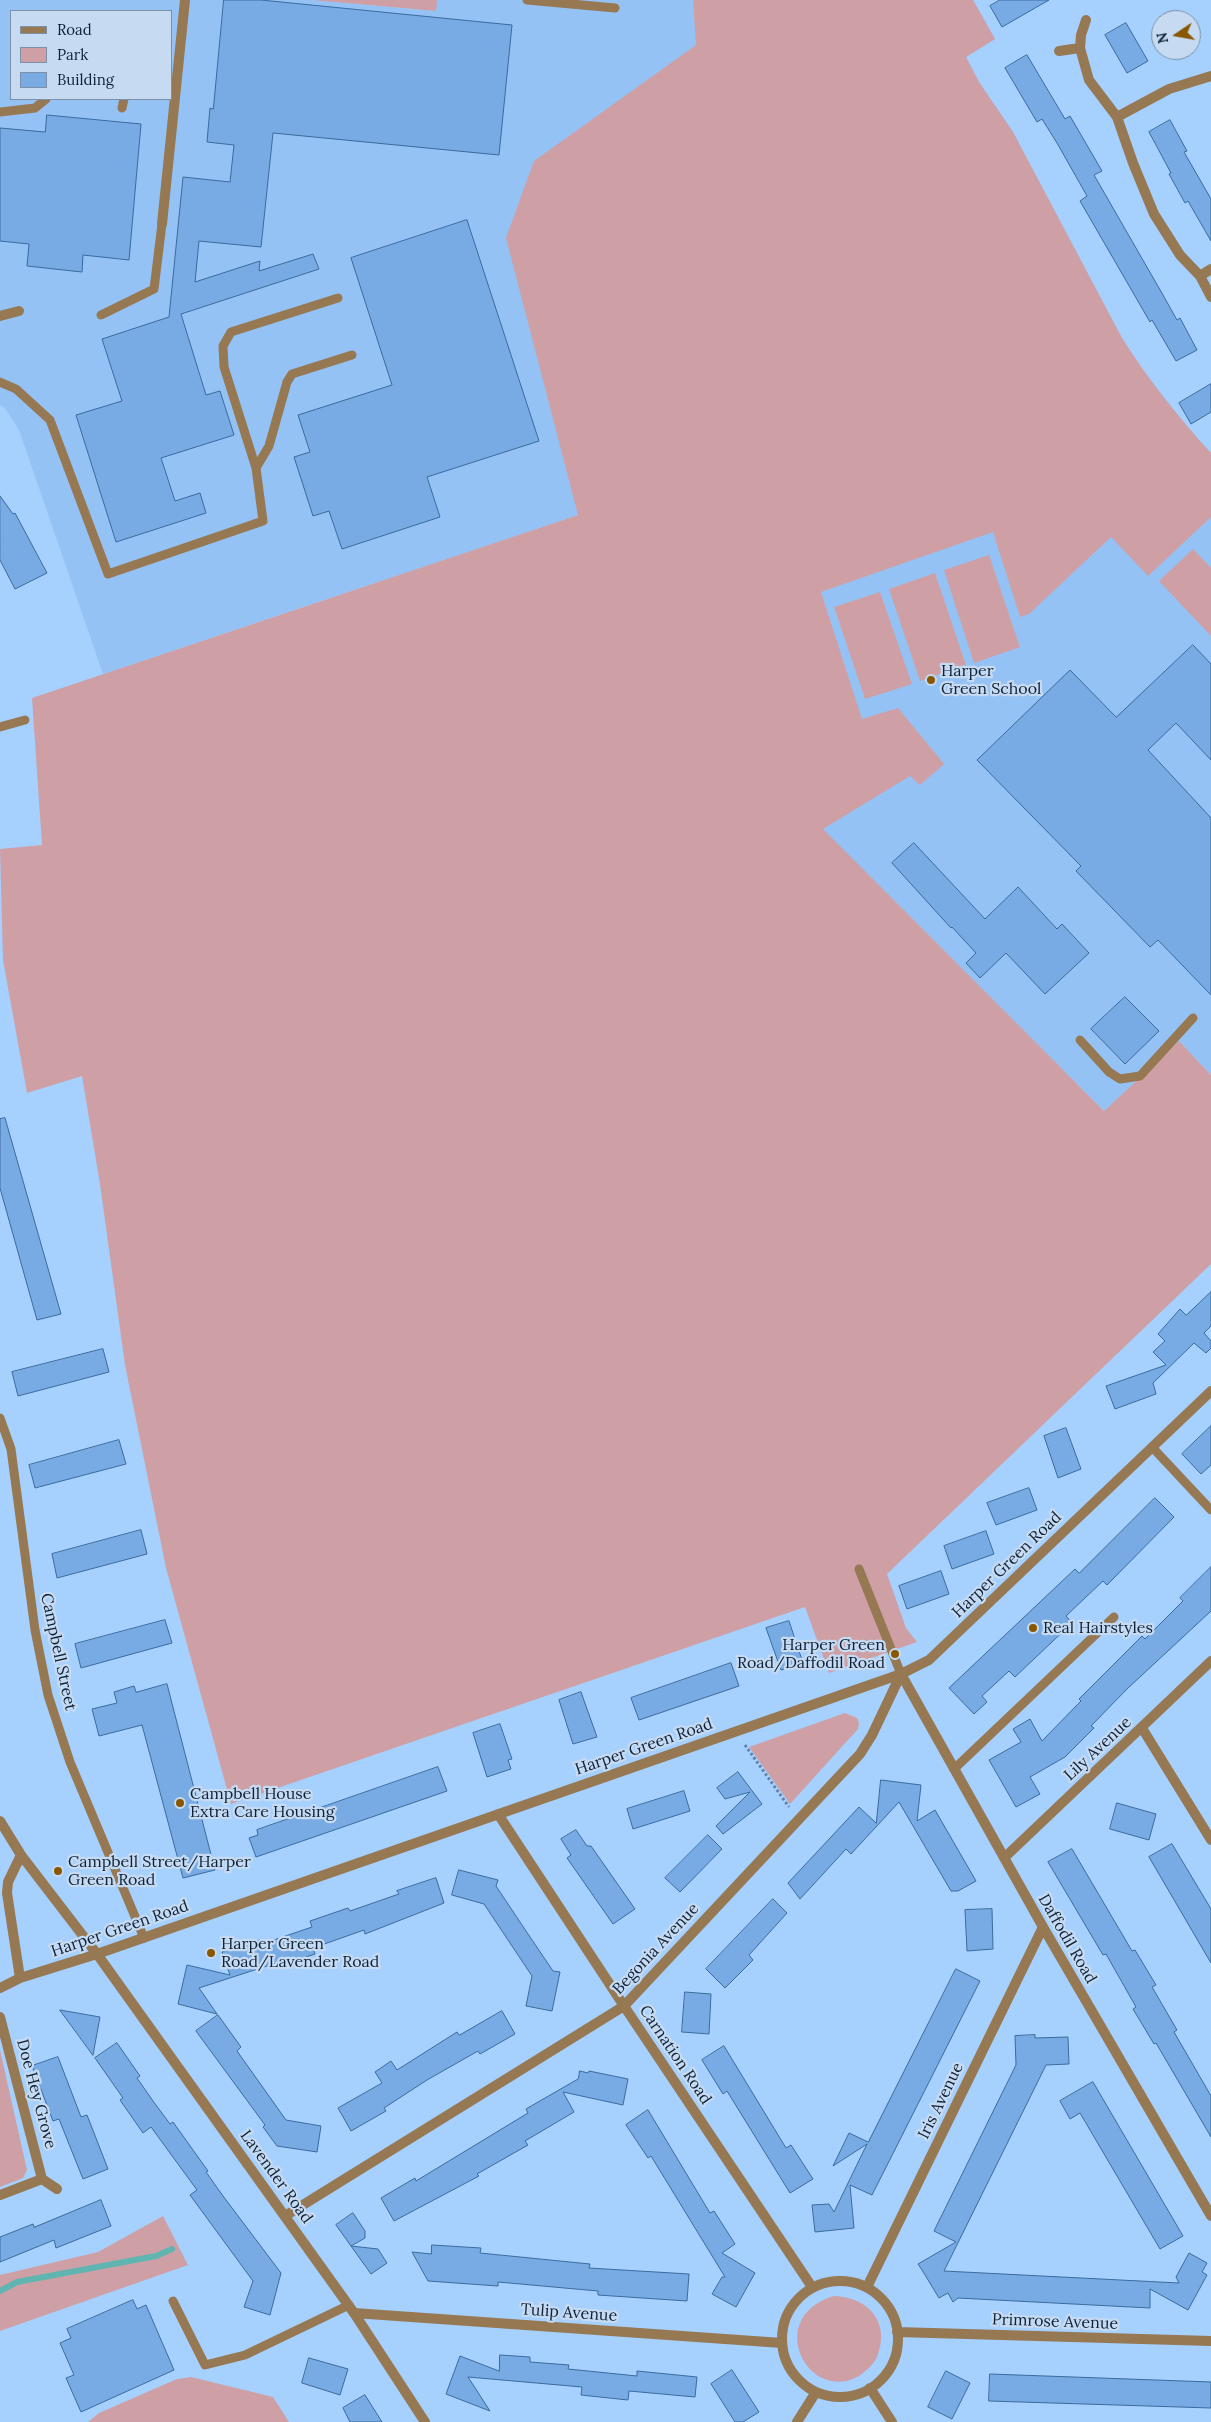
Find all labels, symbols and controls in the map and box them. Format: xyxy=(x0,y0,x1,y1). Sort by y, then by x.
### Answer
legend xyxy=(10,10,172,100)
north arrow xyxy=(1151,10,1201,60)
text: Road xyxy=(57,20,92,39)
text: N xyxy=(1152,31,1172,45)
text: Park xyxy=(57,45,88,64)
text: Building xyxy=(57,70,114,89)
place label: Harper Green School xyxy=(941,661,1041,699)
marker: Harper Green School xyxy=(925,674,937,686)
street label: Harper Green Road xyxy=(948,1508,1066,1622)
street label: Campbell Street xyxy=(36,1592,80,1712)
place label: Real Hairstyles xyxy=(1043,1618,1153,1638)
marker: Real Hairstyles xyxy=(1027,1622,1039,1634)
place label: Harper Green Road/Daffodil Road xyxy=(737,1635,885,1673)
marker: Harper Green Road/Daffodil Road xyxy=(889,1648,901,1660)
street label: Lily Avenue xyxy=(1060,1713,1136,1785)
street label: Harper Green Road xyxy=(573,1714,715,1780)
place label: Campbell House Extra Care Housing xyxy=(190,1784,335,1822)
marker: Campbell House Extra Care Housing xyxy=(174,1797,186,1809)
place label: Campbell Street/Harper Green Road xyxy=(68,1852,251,1890)
marker: Campbell Street/Harper Green Road xyxy=(52,1865,64,1877)
street label: Daffodil Road xyxy=(1034,1891,1100,1987)
street label: Harper Green Road xyxy=(49,1896,191,1962)
street label: Begonia Avenue xyxy=(609,1899,703,1999)
place label: Harper Green Road/Lavender Road xyxy=(221,1934,379,1972)
marker: Harper Green Road/Lavender Road xyxy=(205,1947,217,1959)
street label: Carnation Road xyxy=(635,2002,715,2108)
street label: Doe Hey Grove xyxy=(12,2037,60,2151)
street label: Iris Avenue xyxy=(914,2060,968,2142)
street label: Lavender Road xyxy=(236,2127,316,2227)
street label: Tulip Avenue xyxy=(520,2300,618,2326)
street label: Primrose Avenue xyxy=(992,2310,1118,2334)

